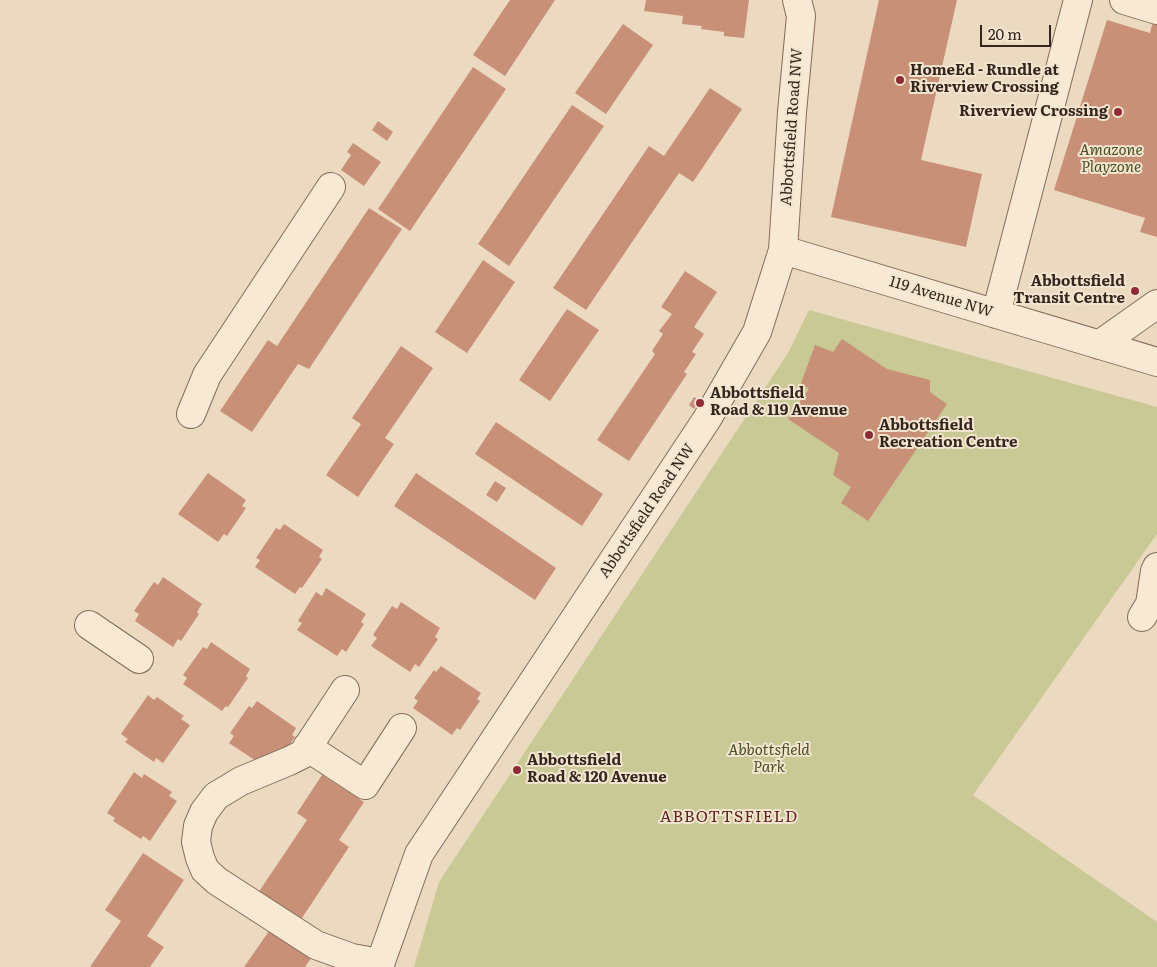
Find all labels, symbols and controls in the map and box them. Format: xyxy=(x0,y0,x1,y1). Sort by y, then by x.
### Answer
scale bar xyxy=(982,15,1053,47)
text: 20 m xyxy=(988,22,1022,45)
street label: Abbottsfield Road NW xyxy=(778,47,806,207)
place label: HomeEd - Rundle at Riverview Crossing xyxy=(910,62,1059,97)
marker: HomeEd - Rundle at Riverview Crossing xyxy=(894,74,906,86)
place label: Riverview Crossing xyxy=(959,103,1108,121)
marker: Riverview Crossing xyxy=(1112,106,1124,118)
park label: Amazone Playzone xyxy=(1079,142,1143,177)
street label: 119 Avenue NW xyxy=(887,273,995,321)
place label: Abbottsfield Transit Centre xyxy=(1013,273,1125,308)
marker: Abbottsfield Transit Centre xyxy=(1129,285,1141,297)
place label: Abbottsfield Road & 119 Avenue xyxy=(710,385,847,420)
marker: Abbottsfield Road & 119 Avenue xyxy=(694,397,706,409)
place label: Abbottsfield Recreation Centre xyxy=(879,417,1017,452)
marker: Abbottsfield Recreation Centre xyxy=(863,429,875,441)
street label: Abbottsfield Road NW xyxy=(595,440,699,582)
park label: Abbottsfield Park xyxy=(728,742,810,777)
place label: Abbottsfield Road & 120 Avenue xyxy=(527,752,667,787)
marker: Abbottsfield Road & 120 Avenue xyxy=(511,764,523,776)
district label: ABBOTTSFIELD xyxy=(658,807,800,827)

